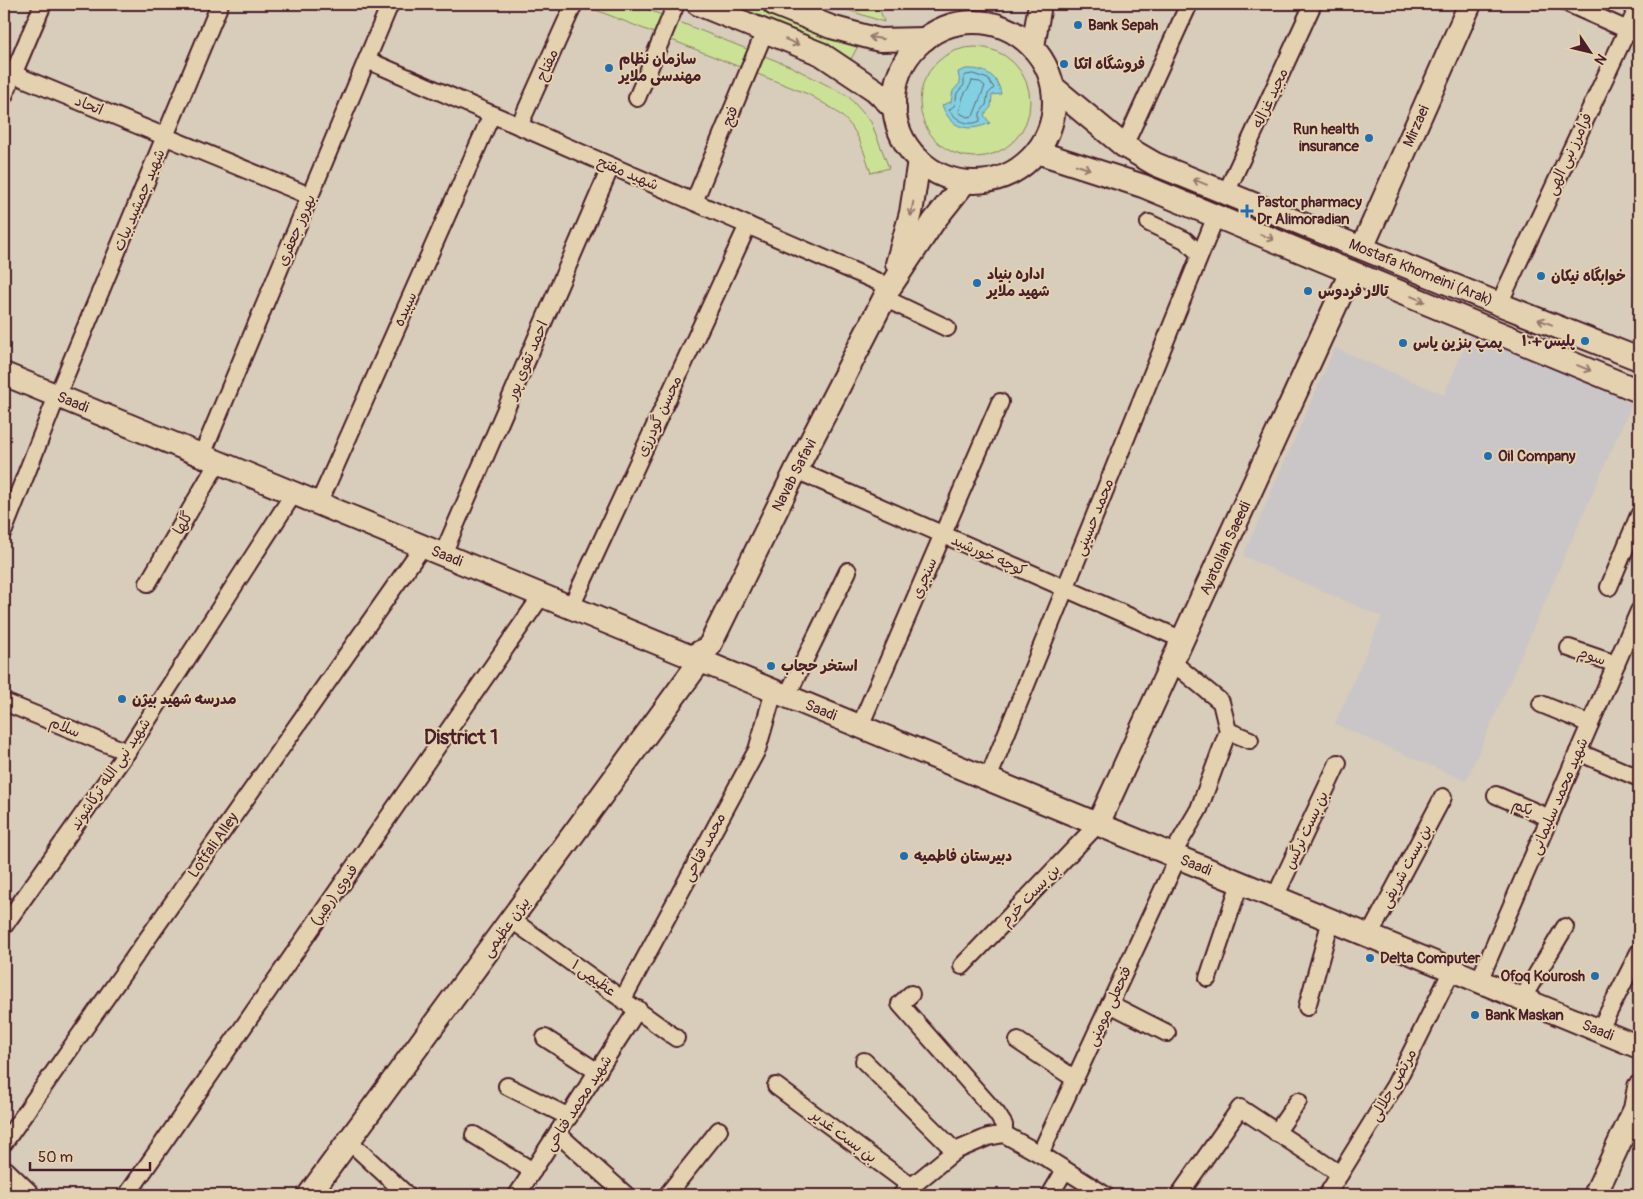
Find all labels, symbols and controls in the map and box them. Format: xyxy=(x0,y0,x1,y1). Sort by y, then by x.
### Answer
place label: Bank Sepah xyxy=(1088,16,1158,35)
marker: Bank Sepah xyxy=(1072,19,1084,31)
north arrow xyxy=(1566,28,1616,78)
one-way arrow xyxy=(869,33,885,43)
one-way arrow xyxy=(784,38,799,47)
street label: مفتاح xyxy=(532,46,563,84)
place label: سازمان نظام مهندسی ملایر xyxy=(617,50,701,86)
text: N xyxy=(1591,50,1610,68)
place label: فروشگاه اتکا xyxy=(1074,54,1145,74)
marker: فروشگاه اتکا xyxy=(1058,58,1070,70)
marker: سازمان نظام مهندسی ملایر xyxy=(603,62,615,74)
street label: مجید غزاله xyxy=(1248,65,1293,131)
street label: اتحاد xyxy=(72,91,106,120)
street label: Mirzaei xyxy=(1399,102,1434,150)
street label: فتح xyxy=(718,103,743,129)
street label: فرامرز نبی الهی xyxy=(1542,110,1597,198)
place label: Run health insurance xyxy=(1293,120,1360,156)
marker: Run health insurance xyxy=(1363,132,1375,144)
street label: شهید جمشید بیات xyxy=(109,146,170,254)
street label: شهید مفتح xyxy=(594,152,661,195)
one-way arrow xyxy=(1075,162,1091,172)
one-way arrow xyxy=(1193,177,1208,186)
street label: بهروز جعفری xyxy=(273,191,320,269)
place label: Pastor pharmacy Dr Alimoradian xyxy=(1257,193,1362,229)
one-way arrow xyxy=(906,200,916,216)
marker: Pastor pharmacy Dr Alimoradian xyxy=(1241,205,1253,217)
one-way arrow xyxy=(1259,233,1275,242)
street label: Mostafa Khomeini (Arak) xyxy=(1346,235,1496,310)
place label: اداره بنیاد شهید ملایر xyxy=(985,265,1050,301)
place label: خوابگاه نیکان xyxy=(1551,266,1626,286)
marker: خوابگاه نیکان xyxy=(1535,270,1547,282)
marker: اداره بنیاد شهید ملایر xyxy=(971,277,983,289)
place label: تالار فردوس xyxy=(1318,282,1389,301)
marker: تالار فردوس xyxy=(1302,285,1314,297)
street label: سپیده xyxy=(389,289,421,329)
one-way arrow xyxy=(1410,295,1425,304)
one-way arrow xyxy=(1538,317,1553,326)
street label: احمد تقوی پور xyxy=(502,318,553,403)
place label: پلیس +۱۰ xyxy=(1522,332,1576,351)
place label: پمپ بنزین یاس xyxy=(1413,334,1503,353)
marker: پلیس +۱۰ xyxy=(1579,335,1591,347)
marker: پمپ بنزین یاس xyxy=(1397,337,1409,349)
one-way arrow xyxy=(1576,363,1591,373)
street label: محسن گودرزی xyxy=(632,373,687,460)
street label: Saadi xyxy=(54,388,92,418)
street label: Navab Safavi xyxy=(768,435,821,515)
place label: Oil Company xyxy=(1498,447,1576,466)
marker: Oil Company xyxy=(1482,450,1494,462)
street label: محمد حسینی xyxy=(1070,476,1119,559)
street label: Ayatollah Saeedi xyxy=(1195,498,1256,598)
street label: گلها xyxy=(169,508,198,538)
street label: کوچه خورشید xyxy=(948,530,1029,580)
street label: Saadi xyxy=(428,542,466,572)
street label: سنجری xyxy=(907,555,942,602)
street label: سوم xyxy=(1575,643,1608,672)
place label: استخر حجاب xyxy=(781,657,858,676)
marker: استخر حجاب xyxy=(765,660,777,672)
place label: مدرسه شهید بیژن xyxy=(132,690,237,709)
marker: مدرسه شهید بیژن xyxy=(116,693,128,705)
street label: Saadi xyxy=(802,696,840,726)
street label: سلام xyxy=(46,713,83,743)
street label: شهید نبی الله ترکاشوند xyxy=(66,715,155,834)
district label: District 1 xyxy=(424,725,498,750)
street label: شهید محمد سلیمانی xyxy=(1526,735,1593,858)
street label: بن بست نرگس xyxy=(1280,788,1333,872)
street label: یکم xyxy=(1509,795,1536,822)
street label: Lotfali Alley xyxy=(184,809,243,882)
street label: محمد فتاحی xyxy=(678,810,730,885)
street label: بن بست شریفی xyxy=(1376,821,1436,911)
place label: دبیرستان فاطمیه xyxy=(914,847,1012,866)
marker: دبیرستان فاطمیه xyxy=(898,850,910,862)
street label: Saadi xyxy=(1177,851,1215,881)
street label: فدوی (رهبر) xyxy=(306,861,363,930)
street label: بن بست خرم xyxy=(996,861,1066,932)
street label: بیژن عظیمی xyxy=(478,893,535,961)
place label: Delta Computer xyxy=(1380,949,1481,968)
marker: Delta Computer xyxy=(1364,952,1376,964)
street label: عظیمی ۱ xyxy=(568,956,620,1001)
street label: فتحعلی مومنی xyxy=(1083,963,1136,1049)
place label: Ofoq Kourosh xyxy=(1500,967,1585,986)
marker: Ofoq Kourosh xyxy=(1589,970,1601,982)
place label: Bank Maskan xyxy=(1485,1006,1564,1025)
marker: Bank Maskan xyxy=(1469,1009,1481,1021)
street label: Saadi xyxy=(1579,1016,1617,1046)
street label: مرتضی جلالی xyxy=(1366,1046,1421,1125)
street label: شهید محمد فتاحی xyxy=(540,1052,617,1155)
street label: بن بست غدیر xyxy=(805,1104,881,1167)
scale bar xyxy=(30,1139,150,1171)
text: 50 m xyxy=(38,1148,73,1167)

